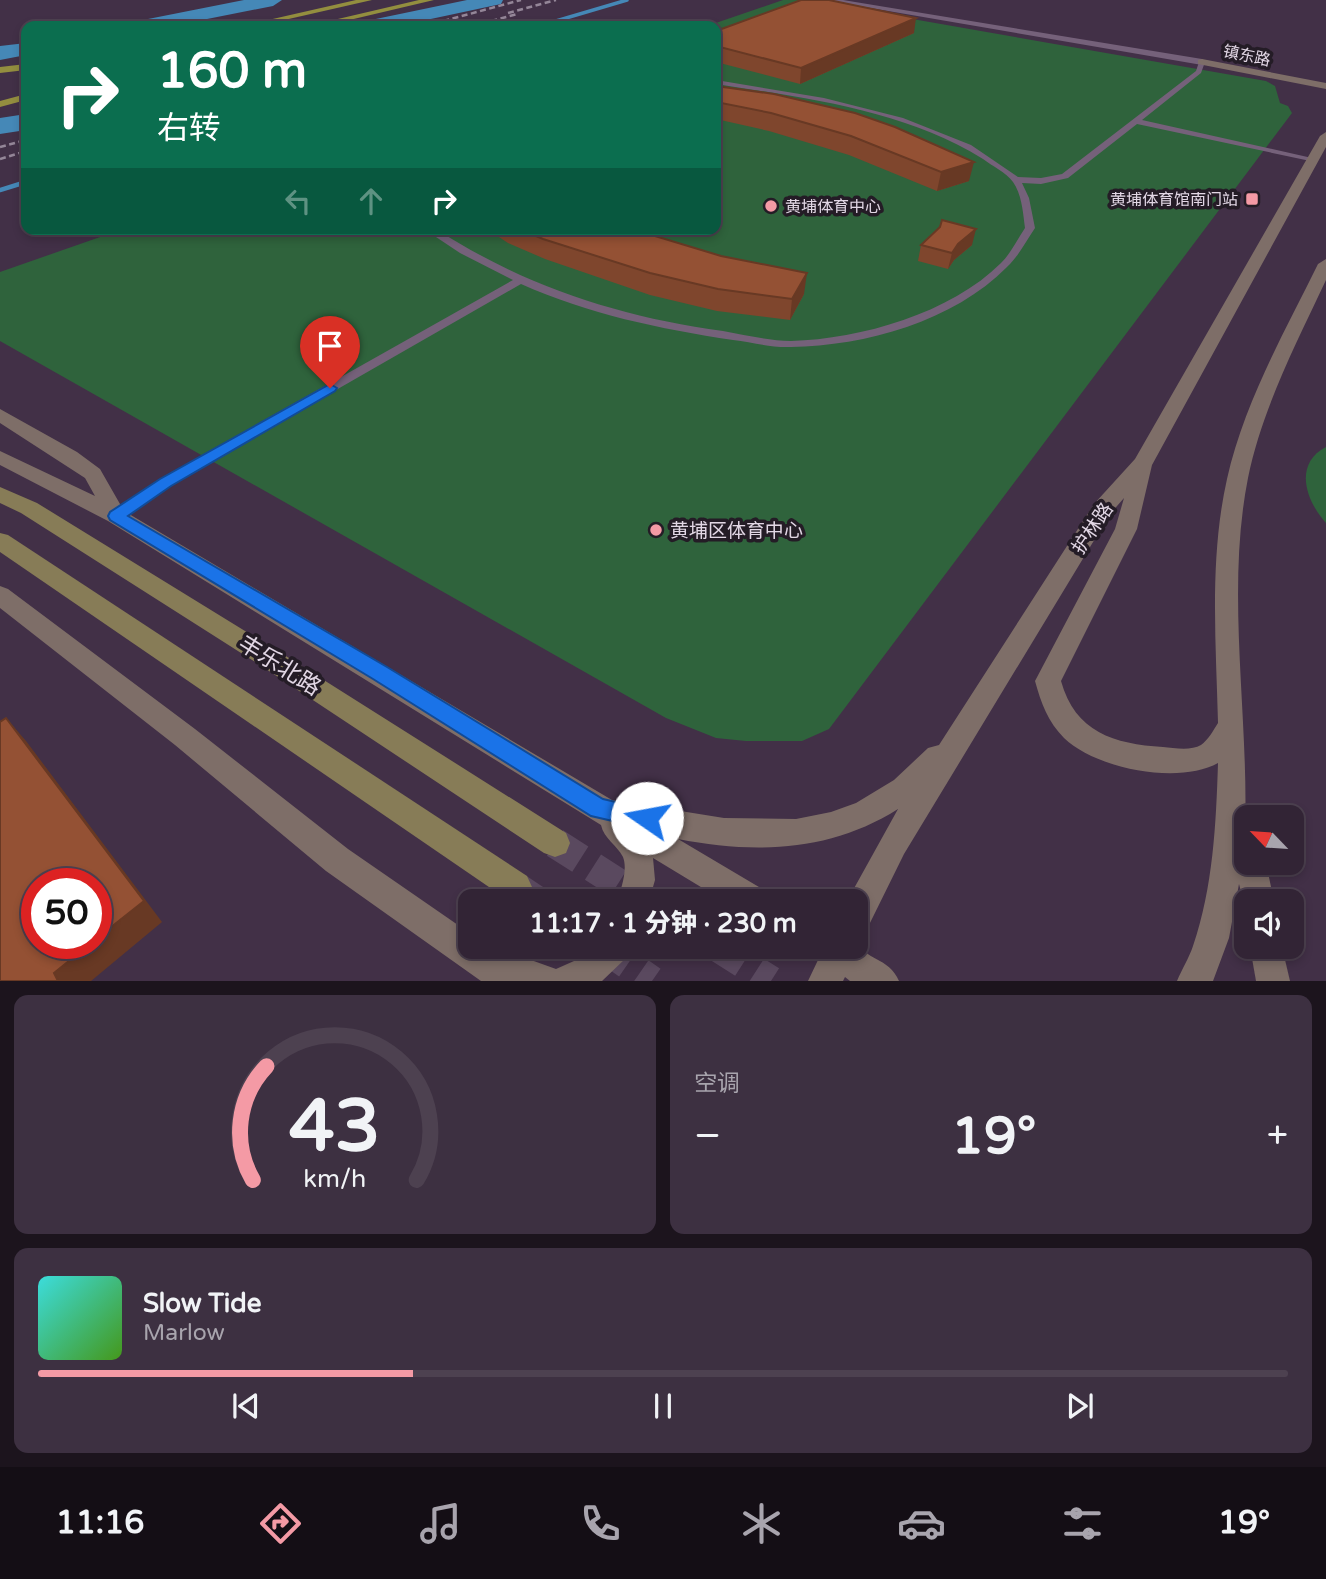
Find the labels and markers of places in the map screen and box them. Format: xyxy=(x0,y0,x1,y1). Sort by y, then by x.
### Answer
place label: 黄埔体育馆南门站 xyxy=(1110,190,1238,210)
marker: 黄埔体育馆南门站 xyxy=(1244,191,1260,207)
place label: 黄埔体育中心 xyxy=(785,197,881,217)
marker: 黄埔体育中心 xyxy=(763,198,779,214)
pin xyxy=(300,316,360,388)
place label: 黄埔区体育中心 xyxy=(670,520,803,542)
marker: 黄埔区体育中心 xyxy=(648,522,664,538)

